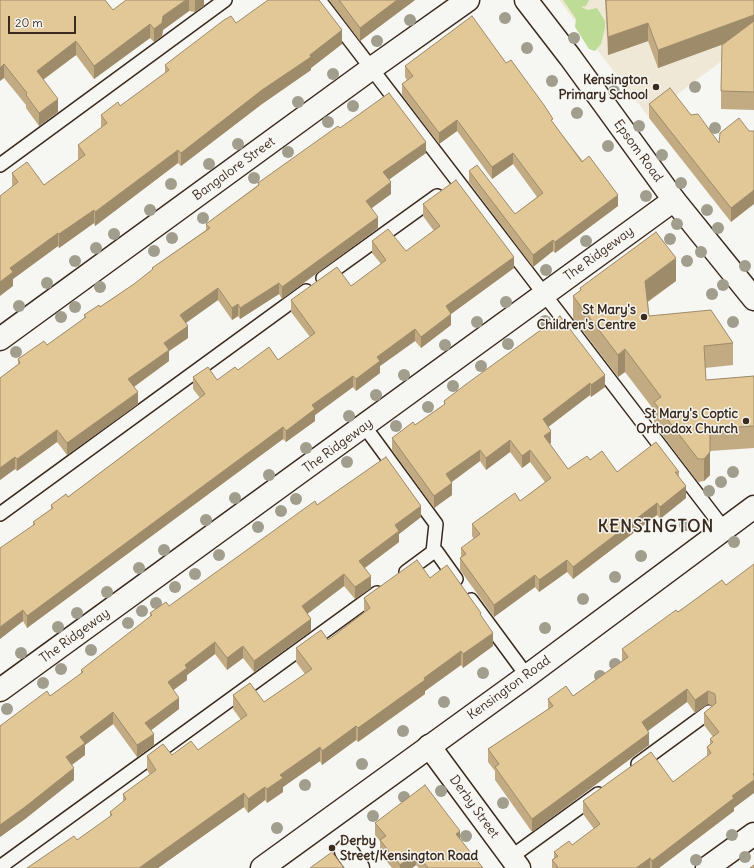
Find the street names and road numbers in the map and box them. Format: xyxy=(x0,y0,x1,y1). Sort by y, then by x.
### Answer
street label: Epsom Road xyxy=(610,117,666,185)
street label: Bangalore Street xyxy=(190,134,278,204)
street label: The Ridgeway xyxy=(561,223,637,285)
street label: The Ridgeway xyxy=(300,415,376,477)
street label: The Ridgeway xyxy=(37,605,113,667)
street label: Kensington Road xyxy=(465,653,553,723)
street label: Derby Street xyxy=(446,773,502,841)

